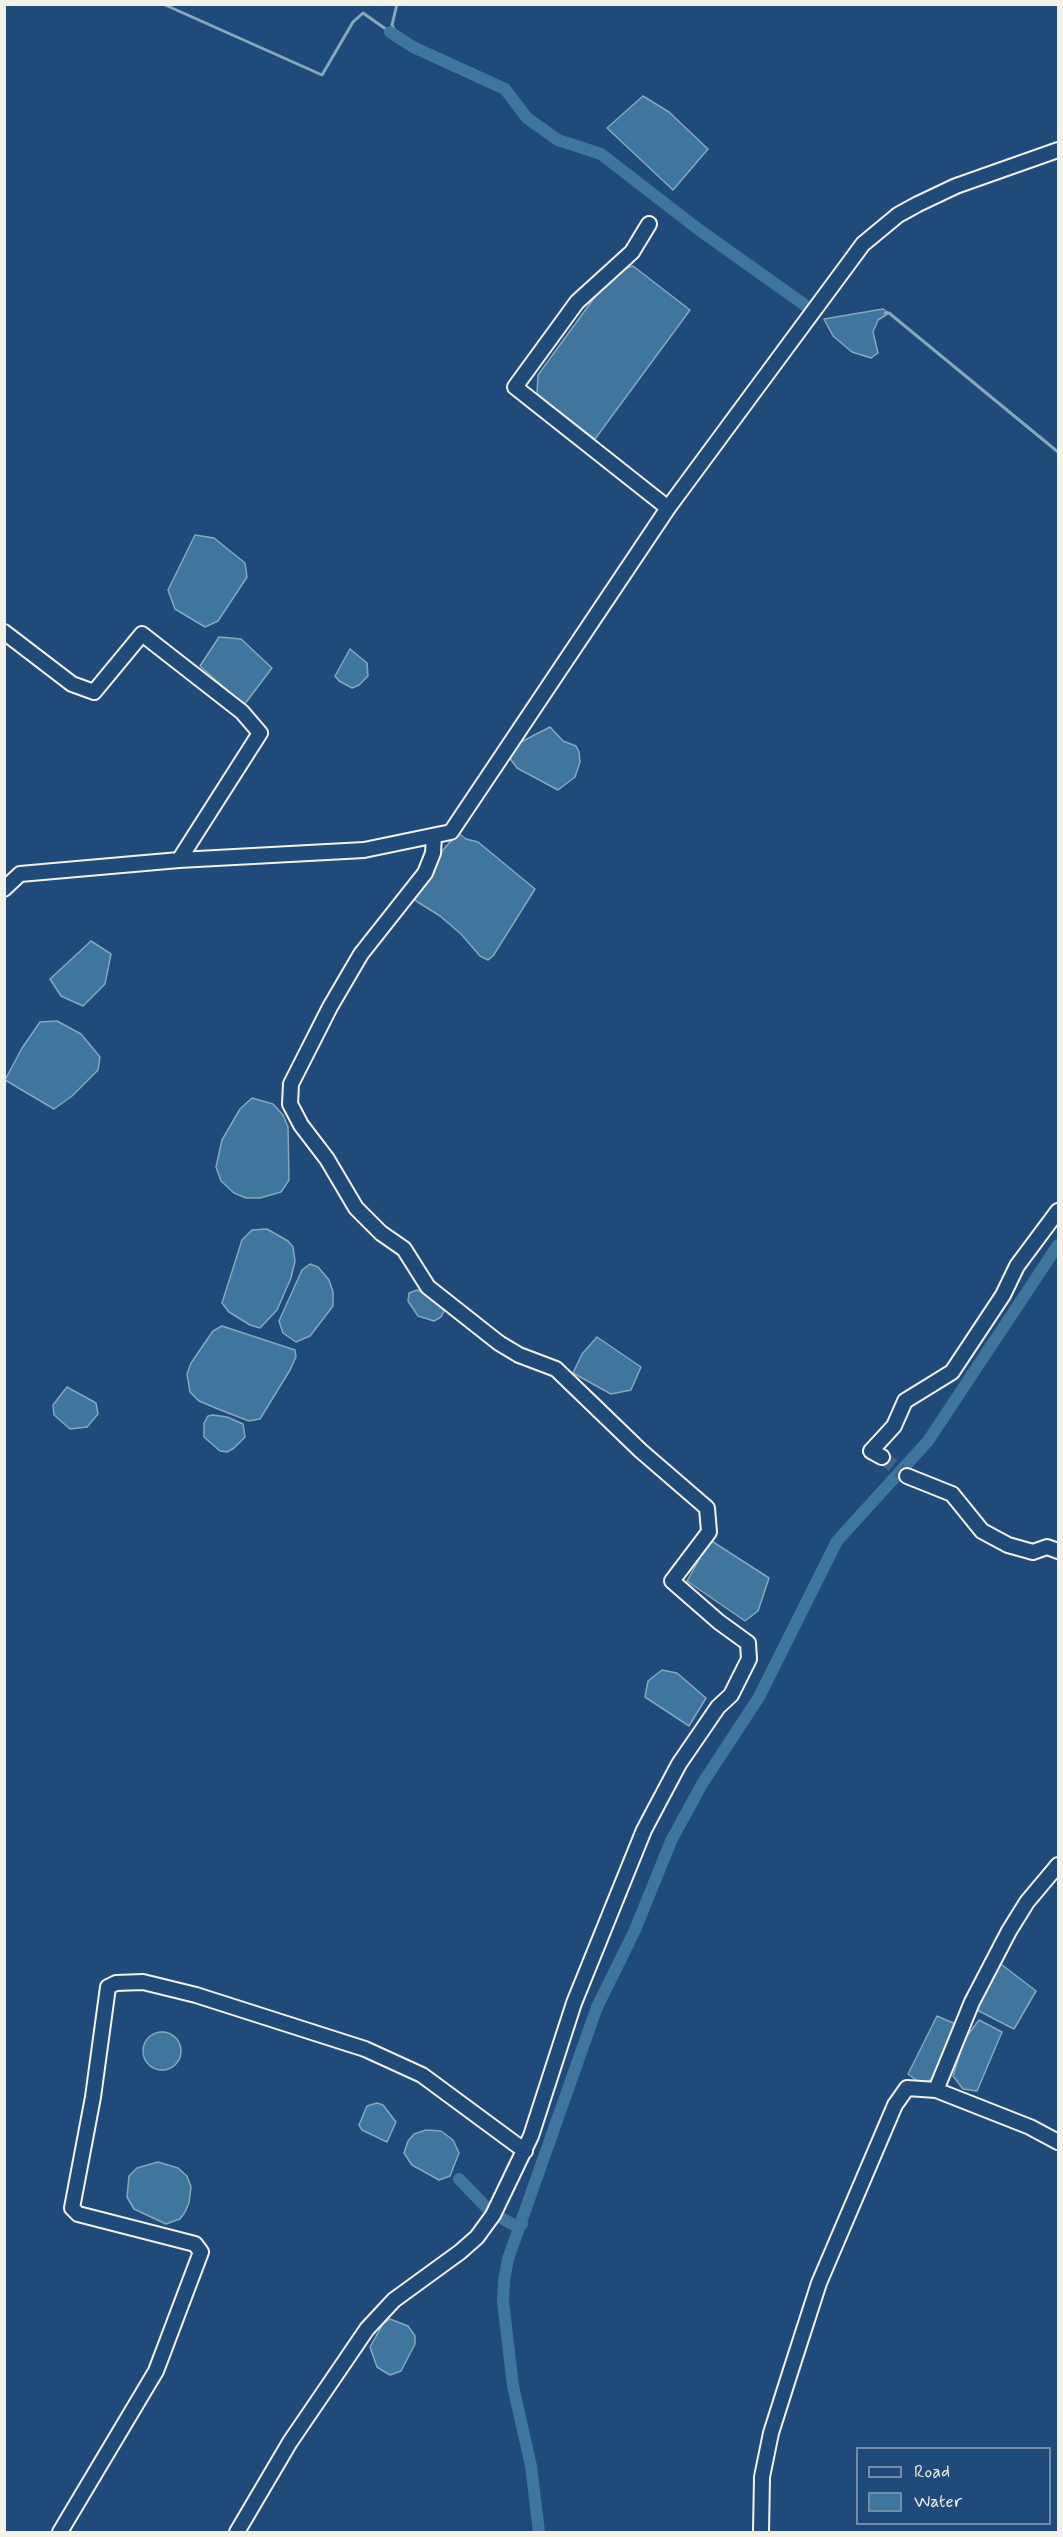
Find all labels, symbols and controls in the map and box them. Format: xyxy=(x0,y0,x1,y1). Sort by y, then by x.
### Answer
legend xyxy=(856,2447,1051,2525)
text: Road xyxy=(914,2460,950,2484)
text: Water xyxy=(914,2490,962,2514)

